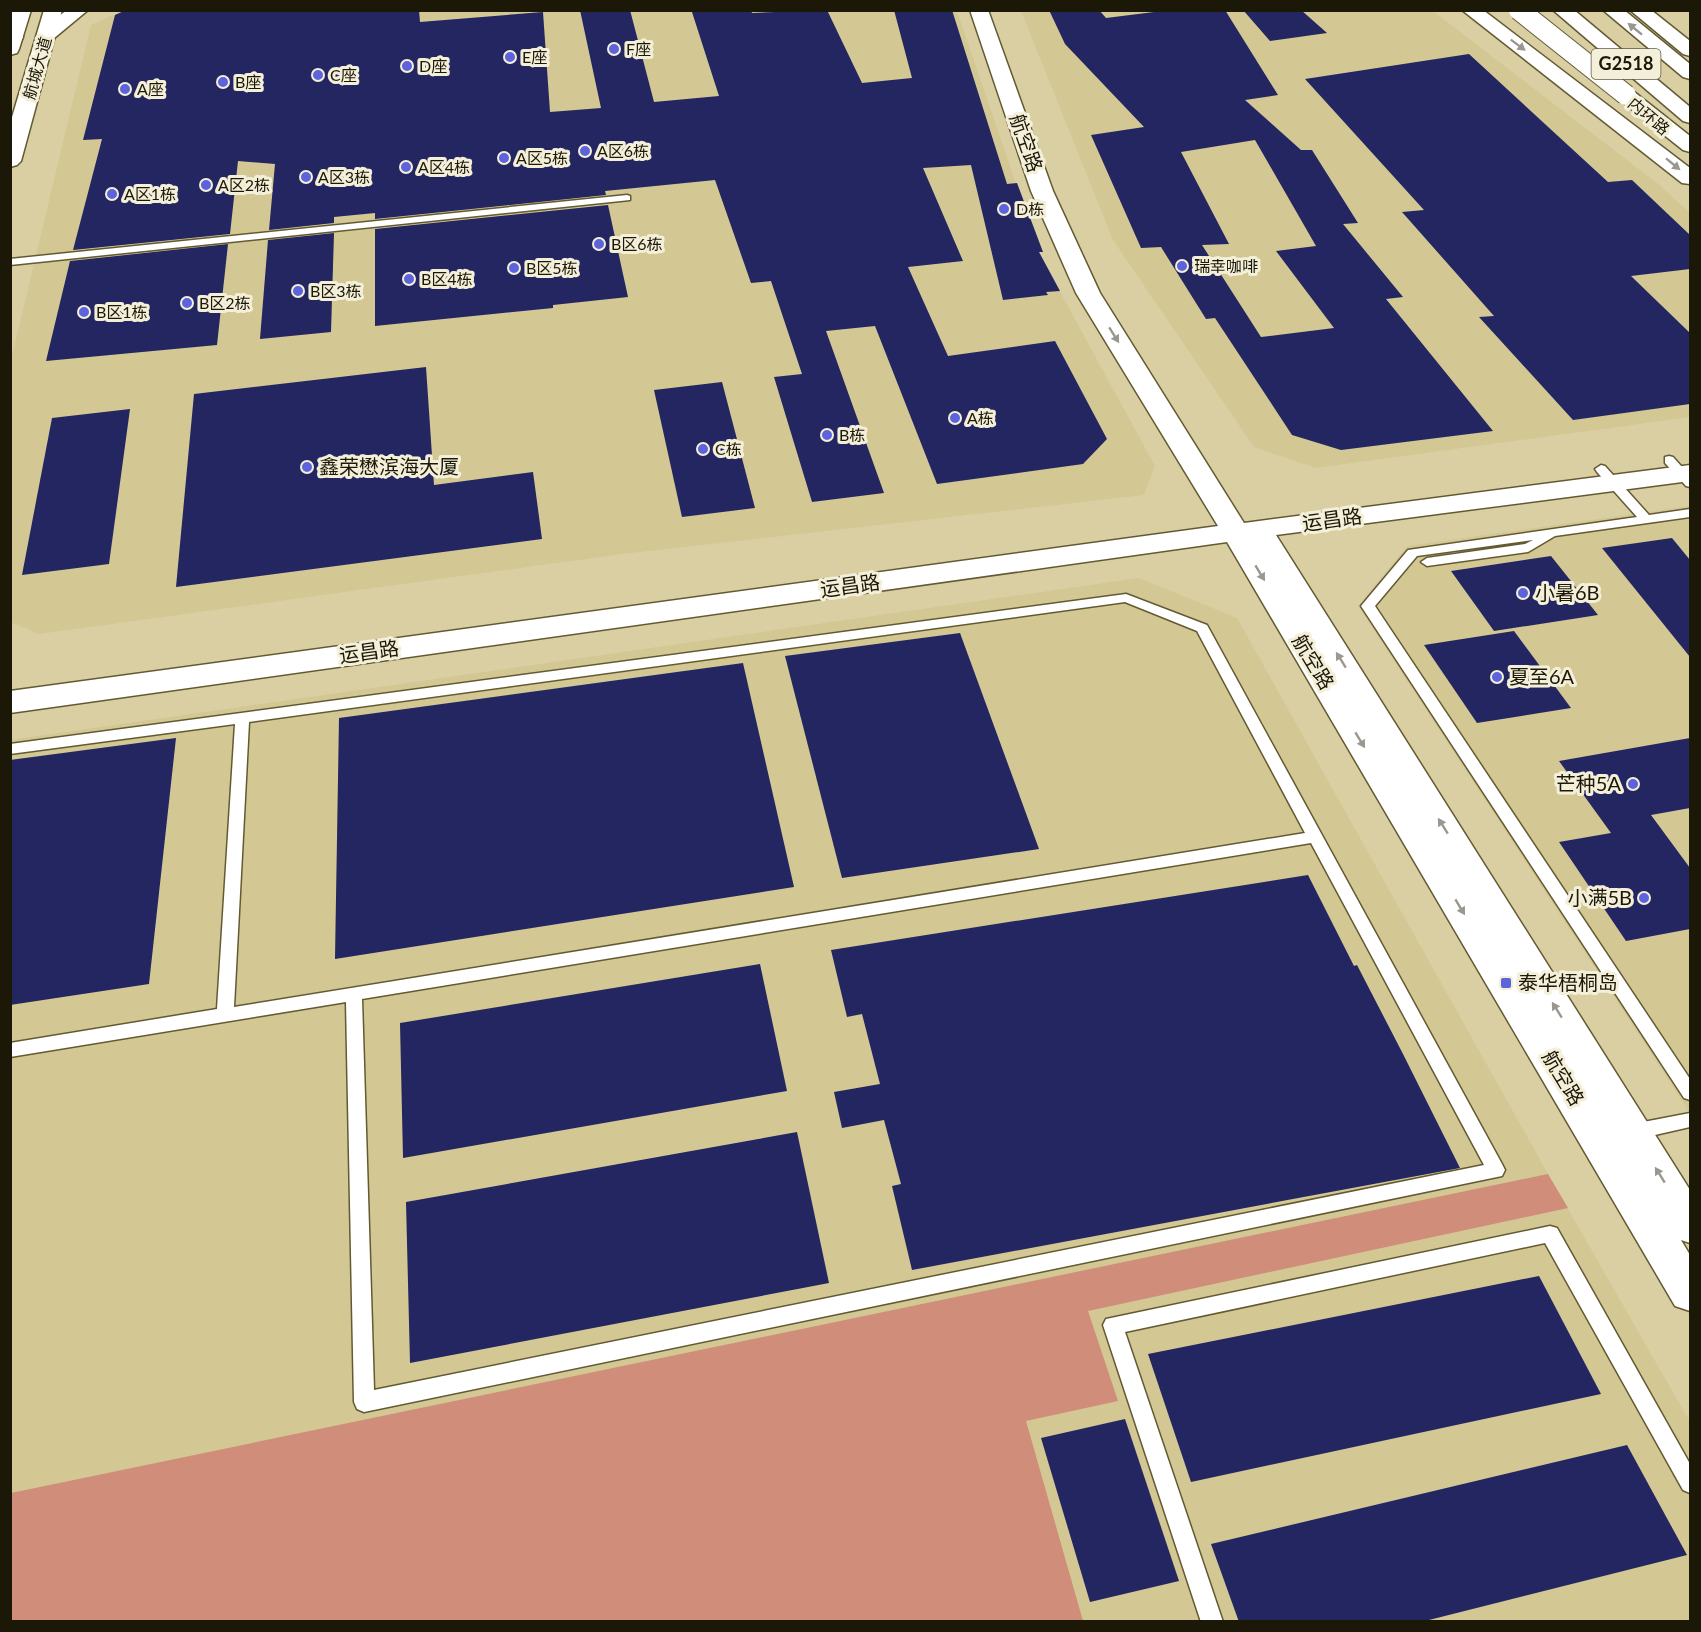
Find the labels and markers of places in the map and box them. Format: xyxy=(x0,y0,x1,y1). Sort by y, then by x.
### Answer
place label: F座 xyxy=(626,39,651,58)
marker: F座 xyxy=(607,42,621,56)
place label: E座 xyxy=(522,47,547,66)
marker: E座 xyxy=(503,50,517,64)
place label: D座 xyxy=(419,56,447,75)
marker: D座 xyxy=(400,59,414,73)
place label: C座 xyxy=(330,65,357,84)
marker: C座 xyxy=(311,68,325,82)
place label: B座 xyxy=(235,72,261,91)
marker: B座 xyxy=(216,75,230,89)
place label: A座 xyxy=(137,79,164,98)
marker: A座 xyxy=(118,82,132,96)
place label: A区6栋 xyxy=(597,141,649,160)
marker: A区6栋 xyxy=(578,144,592,158)
place label: A区5栋 xyxy=(516,148,568,167)
marker: A区5栋 xyxy=(497,151,511,165)
place label: A区4栋 xyxy=(418,157,470,176)
marker: A区4栋 xyxy=(399,160,413,174)
place label: A区3栋 xyxy=(318,167,370,186)
marker: A区3栋 xyxy=(299,170,313,184)
place label: A区2栋 xyxy=(218,175,270,194)
marker: A区2栋 xyxy=(199,178,213,192)
place label: A区1栋 xyxy=(124,184,176,203)
marker: A区1栋 xyxy=(105,187,119,201)
place label: D栋 xyxy=(1016,199,1044,218)
marker: D栋 xyxy=(997,202,1011,216)
place label: B区6栋 xyxy=(611,234,663,253)
marker: B区6栋 xyxy=(592,237,606,251)
place label: 瑞幸咖啡 xyxy=(1194,256,1258,275)
place label: B区5栋 xyxy=(526,258,578,277)
marker: 瑞幸咖啡 xyxy=(1175,259,1189,273)
marker: B区5栋 xyxy=(507,261,521,275)
place label: B区4栋 xyxy=(421,269,473,288)
marker: B区4栋 xyxy=(402,272,416,286)
place label: B区3栋 xyxy=(310,281,362,300)
marker: B区3栋 xyxy=(291,284,305,298)
place label: B区2栋 xyxy=(199,293,251,312)
marker: B区2栋 xyxy=(180,296,194,310)
place label: B区1栋 xyxy=(96,302,148,321)
marker: B区1栋 xyxy=(77,305,91,319)
place label: A栋 xyxy=(967,408,994,427)
marker: A栋 xyxy=(948,411,962,425)
place label: B栋 xyxy=(839,425,865,444)
marker: B栋 xyxy=(820,428,834,442)
place label: C栋 xyxy=(715,439,742,458)
marker: C栋 xyxy=(696,442,710,456)
place label: 鑫荣懋滨海大厦 xyxy=(319,454,459,478)
marker: 鑫荣懋滨海大厦 xyxy=(300,460,314,474)
place label: 小暑6B xyxy=(1535,580,1600,604)
marker: 小暑6B xyxy=(1516,586,1530,600)
place label: 夏至6A xyxy=(1509,664,1575,688)
marker: 夏至6A xyxy=(1490,670,1504,684)
place label: 芒种5A xyxy=(1556,771,1621,795)
marker: 芒种5A xyxy=(1626,777,1640,791)
place label: 小满5B xyxy=(1567,885,1632,909)
marker: 小满5B xyxy=(1637,891,1651,905)
place label: 泰华梧桐岛 xyxy=(1518,970,1618,994)
marker: 泰华梧桐岛 xyxy=(1499,976,1513,990)

